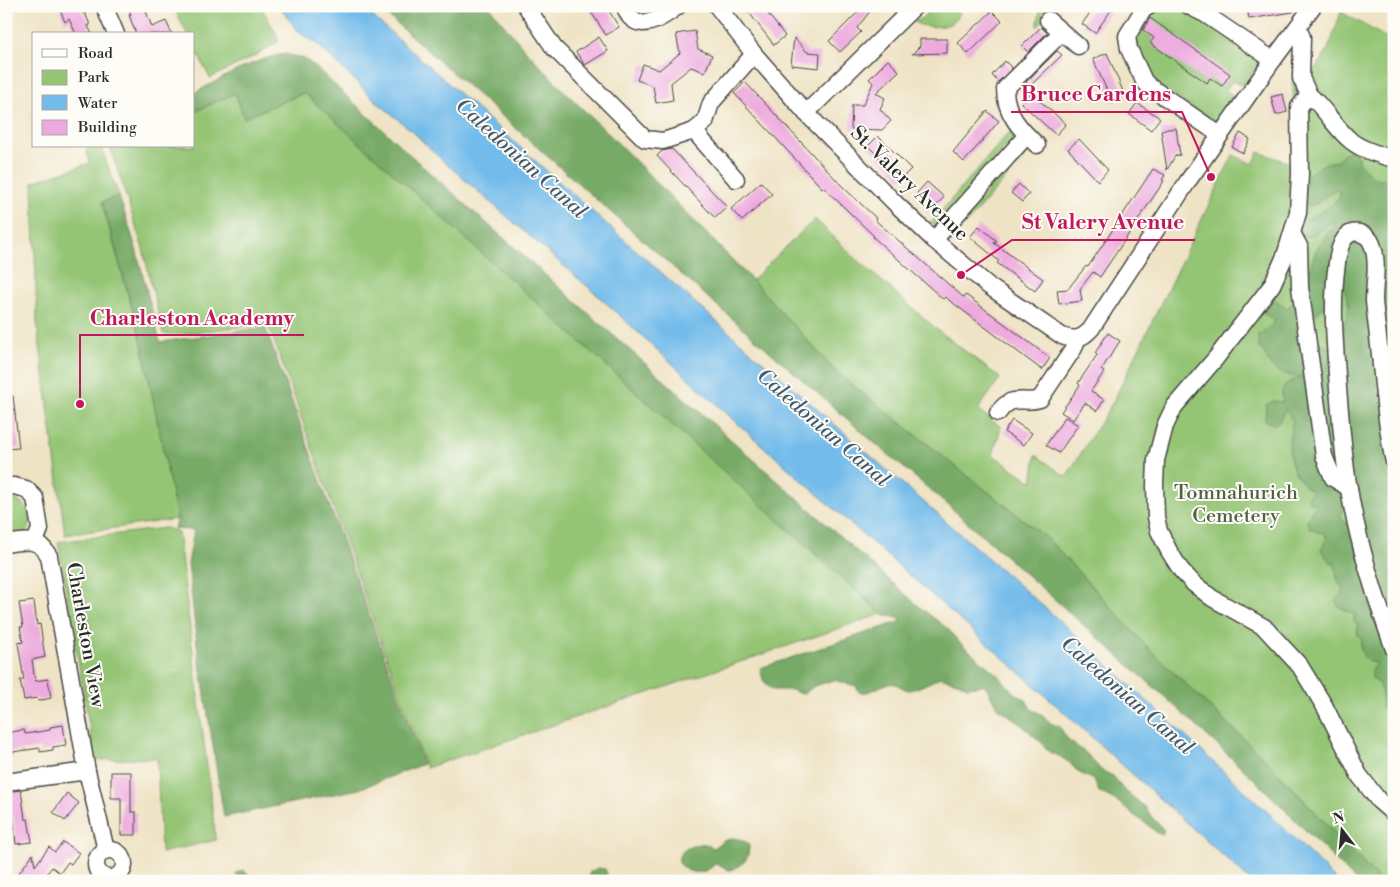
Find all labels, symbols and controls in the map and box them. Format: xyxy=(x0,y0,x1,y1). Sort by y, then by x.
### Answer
legend xyxy=(32,32,195,148)
text: Road xyxy=(78,44,113,63)
text: Park xyxy=(78,68,110,87)
callout: Bruce Gardens xyxy=(1011,76,1182,112)
text: Bruce Gardens xyxy=(1021,82,1171,108)
water label: Caledonian Canal xyxy=(450,93,592,225)
text: Water xyxy=(77,94,118,113)
text: Building xyxy=(77,118,137,137)
street label: St. Valery Avenue xyxy=(845,121,973,247)
callout: St Valery Avenue xyxy=(1012,204,1195,240)
text: St Valery Avenue xyxy=(1022,210,1184,236)
callout: Charleston Academy xyxy=(80,299,304,335)
text: Charleston Academy xyxy=(90,306,295,332)
water label: Caledonian Canal xyxy=(751,363,895,493)
park label: Tomnahurich Cemetery xyxy=(1174,481,1298,529)
street label: Charleston View xyxy=(60,561,110,711)
water label: Caledonian Canal xyxy=(1055,631,1199,761)
north arrow xyxy=(1318,804,1368,854)
text: N xyxy=(1331,808,1346,829)

